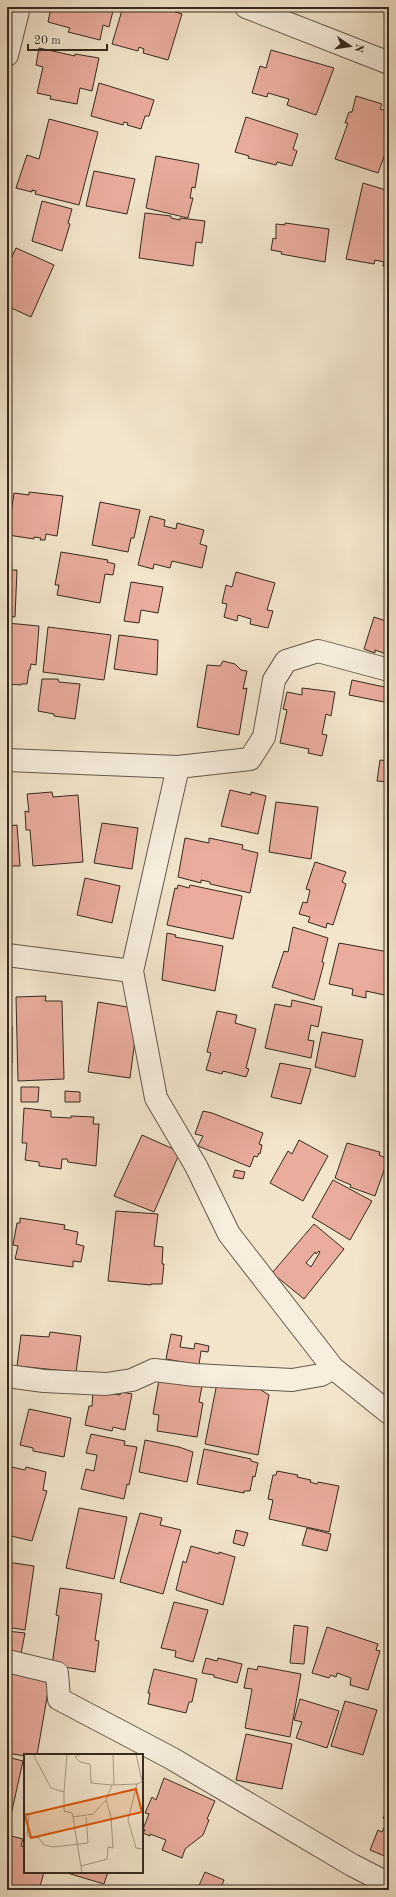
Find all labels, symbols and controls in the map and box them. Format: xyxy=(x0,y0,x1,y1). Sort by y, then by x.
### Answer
scale bar xyxy=(28,26,107,52)
north arrow xyxy=(330,26,370,66)
text: 20 m xyxy=(34,35,61,47)
text: N xyxy=(352,43,365,54)
inset map xyxy=(24,1754,143,1873)

